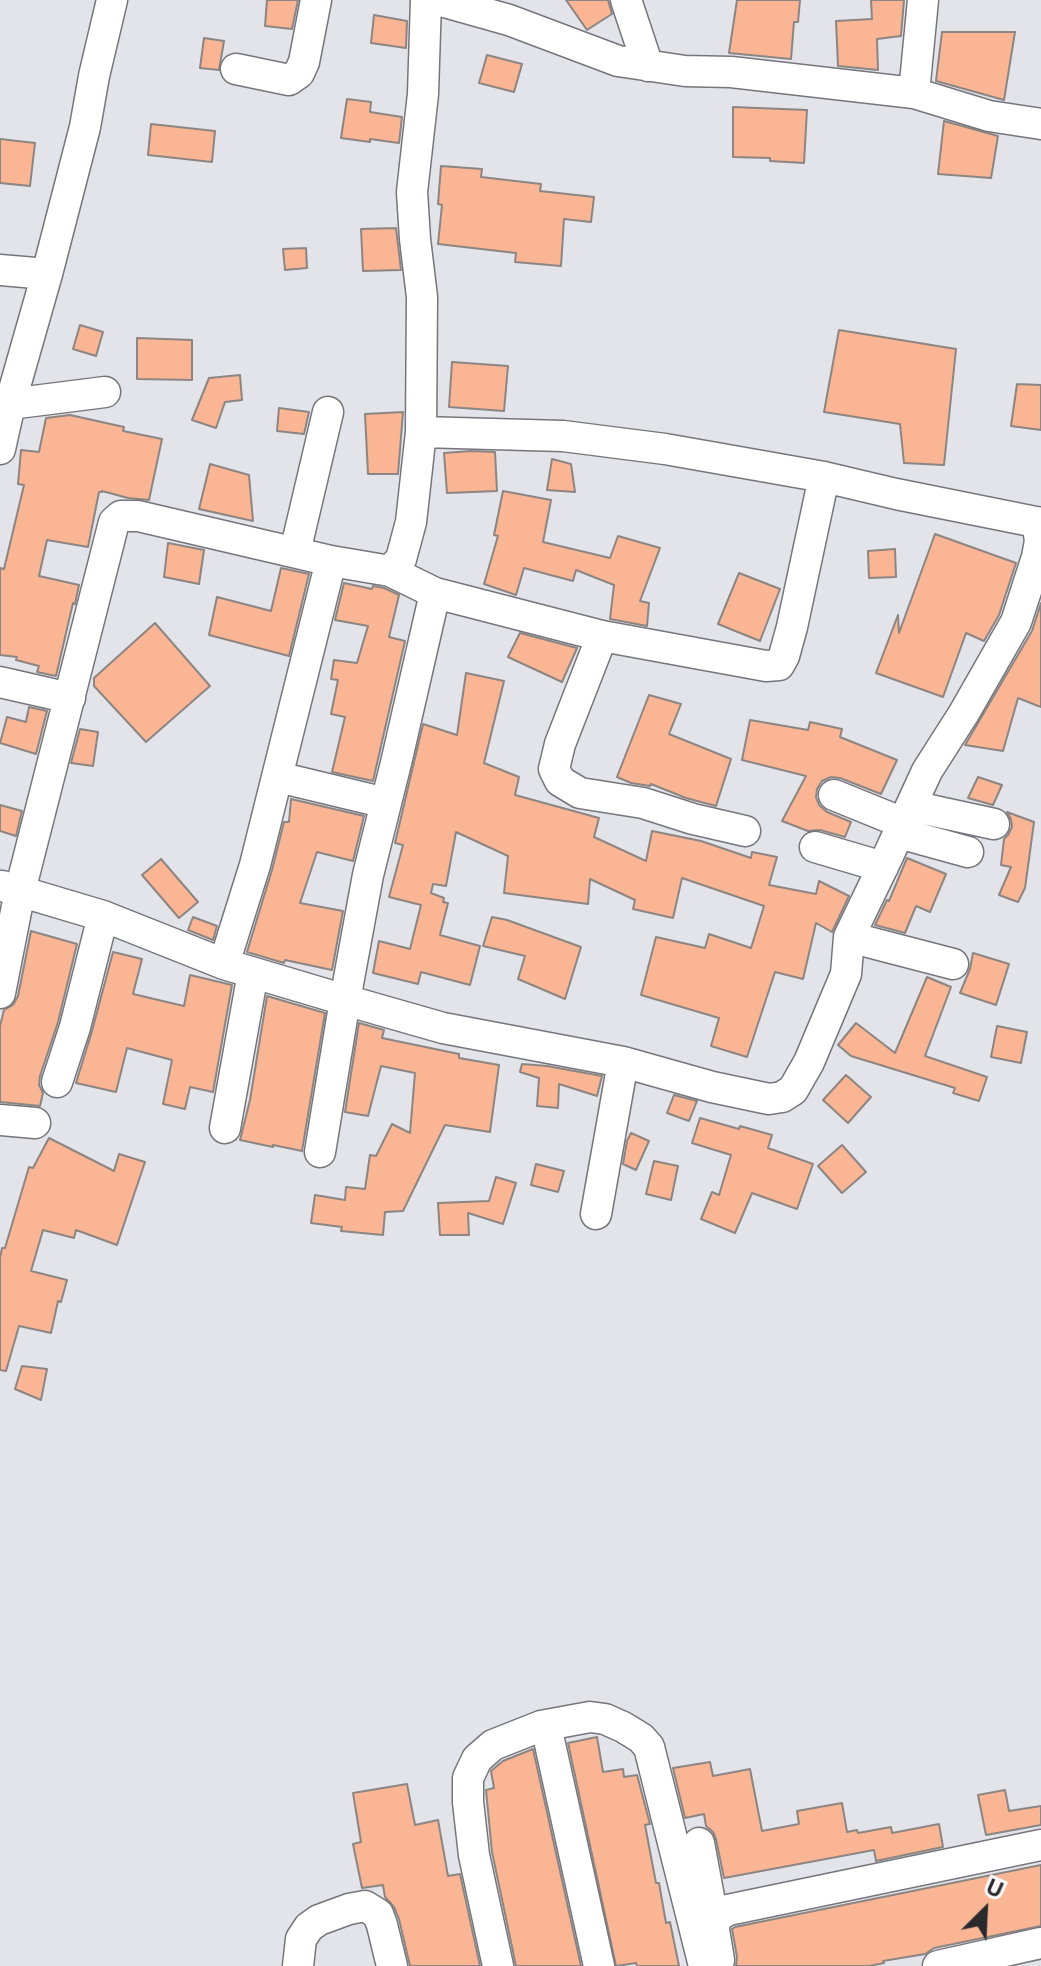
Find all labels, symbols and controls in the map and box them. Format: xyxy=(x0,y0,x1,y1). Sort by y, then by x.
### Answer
north arrow xyxy=(945,1870,1025,1950)
text: U xyxy=(982,1873,1007,1903)

